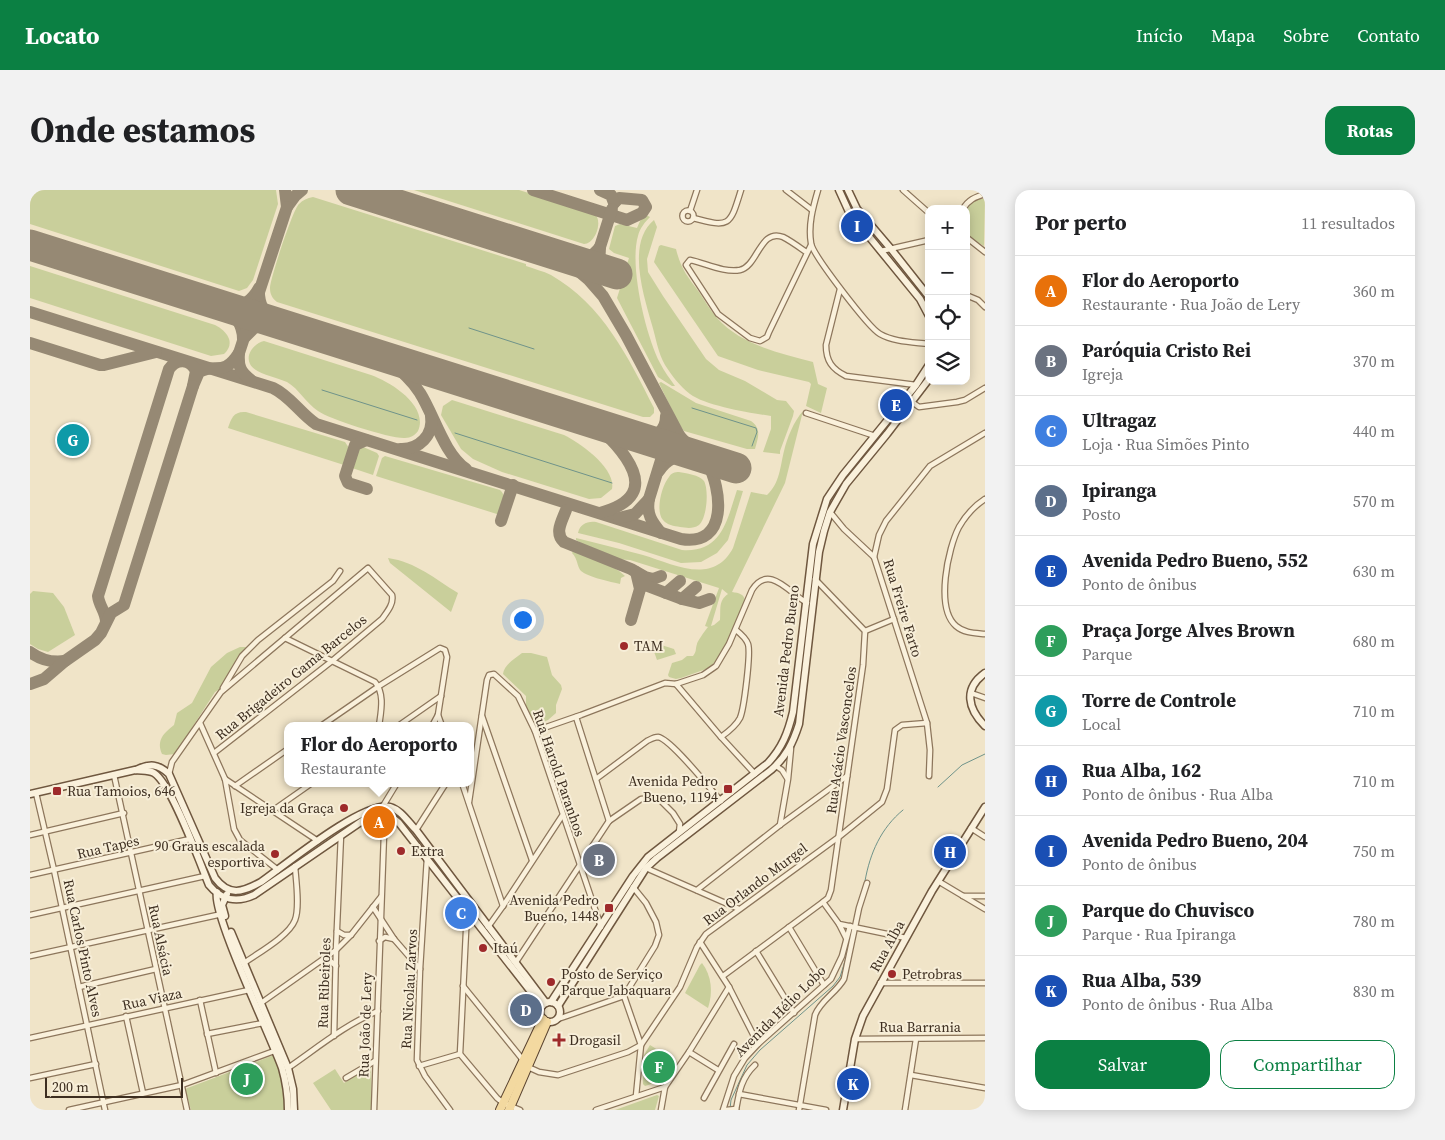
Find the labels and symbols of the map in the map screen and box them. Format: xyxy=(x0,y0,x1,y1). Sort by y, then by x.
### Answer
pin: I xyxy=(841,207,873,245)
pin: E xyxy=(880,386,912,424)
pin: G xyxy=(57,421,89,459)
street label: Rua Freire Farto xyxy=(879,556,928,660)
street label: Avenida Pedro Bueno xyxy=(768,584,804,718)
your location xyxy=(510,607,536,633)
street label: Rua Brigadeiro Gama Barcelos xyxy=(211,610,371,744)
place label: TAM xyxy=(634,636,663,656)
marker: TAM xyxy=(618,640,630,652)
street label: Rua Acácio Vasconcelos xyxy=(821,665,861,815)
street label: Rua Harold Paranhos xyxy=(528,707,590,839)
place label: Avenida Pedro Bueno, 1194 xyxy=(628,771,718,807)
place label: Rua Tamoios, 646 xyxy=(67,781,176,801)
marker: Avenida Pedro Bueno, 1194 xyxy=(722,783,734,795)
marker: Rua Tamoios, 646 xyxy=(51,785,63,797)
place label: Igreja da Graça xyxy=(240,798,335,818)
marker: Igreja da Graça xyxy=(338,802,350,814)
pin: A xyxy=(363,803,395,841)
street label: Rua Tapes xyxy=(75,830,141,864)
pin: H xyxy=(934,833,966,871)
place label: 90 Graus escalada esportiva xyxy=(155,836,266,872)
street label: Rua Orlando Murgel xyxy=(699,838,811,930)
place label: Extra xyxy=(411,841,445,861)
pin: B xyxy=(583,841,615,879)
marker: Extra xyxy=(395,845,407,857)
marker: 90 Graus escalada esportiva xyxy=(269,848,281,860)
street label: Rua Carlos Pinto Alves xyxy=(59,877,107,1019)
place label: Avenida Pedro Bueno, 1448 xyxy=(509,890,599,926)
pin: C xyxy=(445,894,477,932)
marker: Avenida Pedro Bueno, 1448 xyxy=(603,902,615,914)
street label: Rua Alsácia xyxy=(144,903,178,978)
street label: Rua Alba xyxy=(865,916,910,975)
street label: Rua Nicolau Zarvos xyxy=(396,928,422,1050)
street label: Rua Ribeiroles xyxy=(312,937,336,1029)
place label: Itaú xyxy=(493,938,518,958)
marker: Itaú xyxy=(477,942,489,954)
street label: Avenida Hélio Lobo xyxy=(730,961,830,1061)
place label: Posto de Serviço Parque Jabaquara xyxy=(561,964,672,1000)
place label: Petrobras xyxy=(902,964,962,984)
marker: Petrobras xyxy=(886,968,898,980)
street label: Rua João de Lery xyxy=(353,971,377,1078)
marker: Posto de Serviço Parque Jabaquara xyxy=(545,976,557,988)
street label: Rua Viaza xyxy=(120,983,185,1015)
pin: D xyxy=(510,991,542,1029)
street label: Rua Barrania xyxy=(879,1017,962,1037)
place label: Drogasil xyxy=(569,1030,621,1050)
marker: Drogasil xyxy=(553,1034,565,1046)
pin: F xyxy=(643,1048,675,1086)
pin: J xyxy=(231,1060,263,1098)
pin: K xyxy=(837,1065,869,1103)
scale bar xyxy=(45,1075,182,1098)

